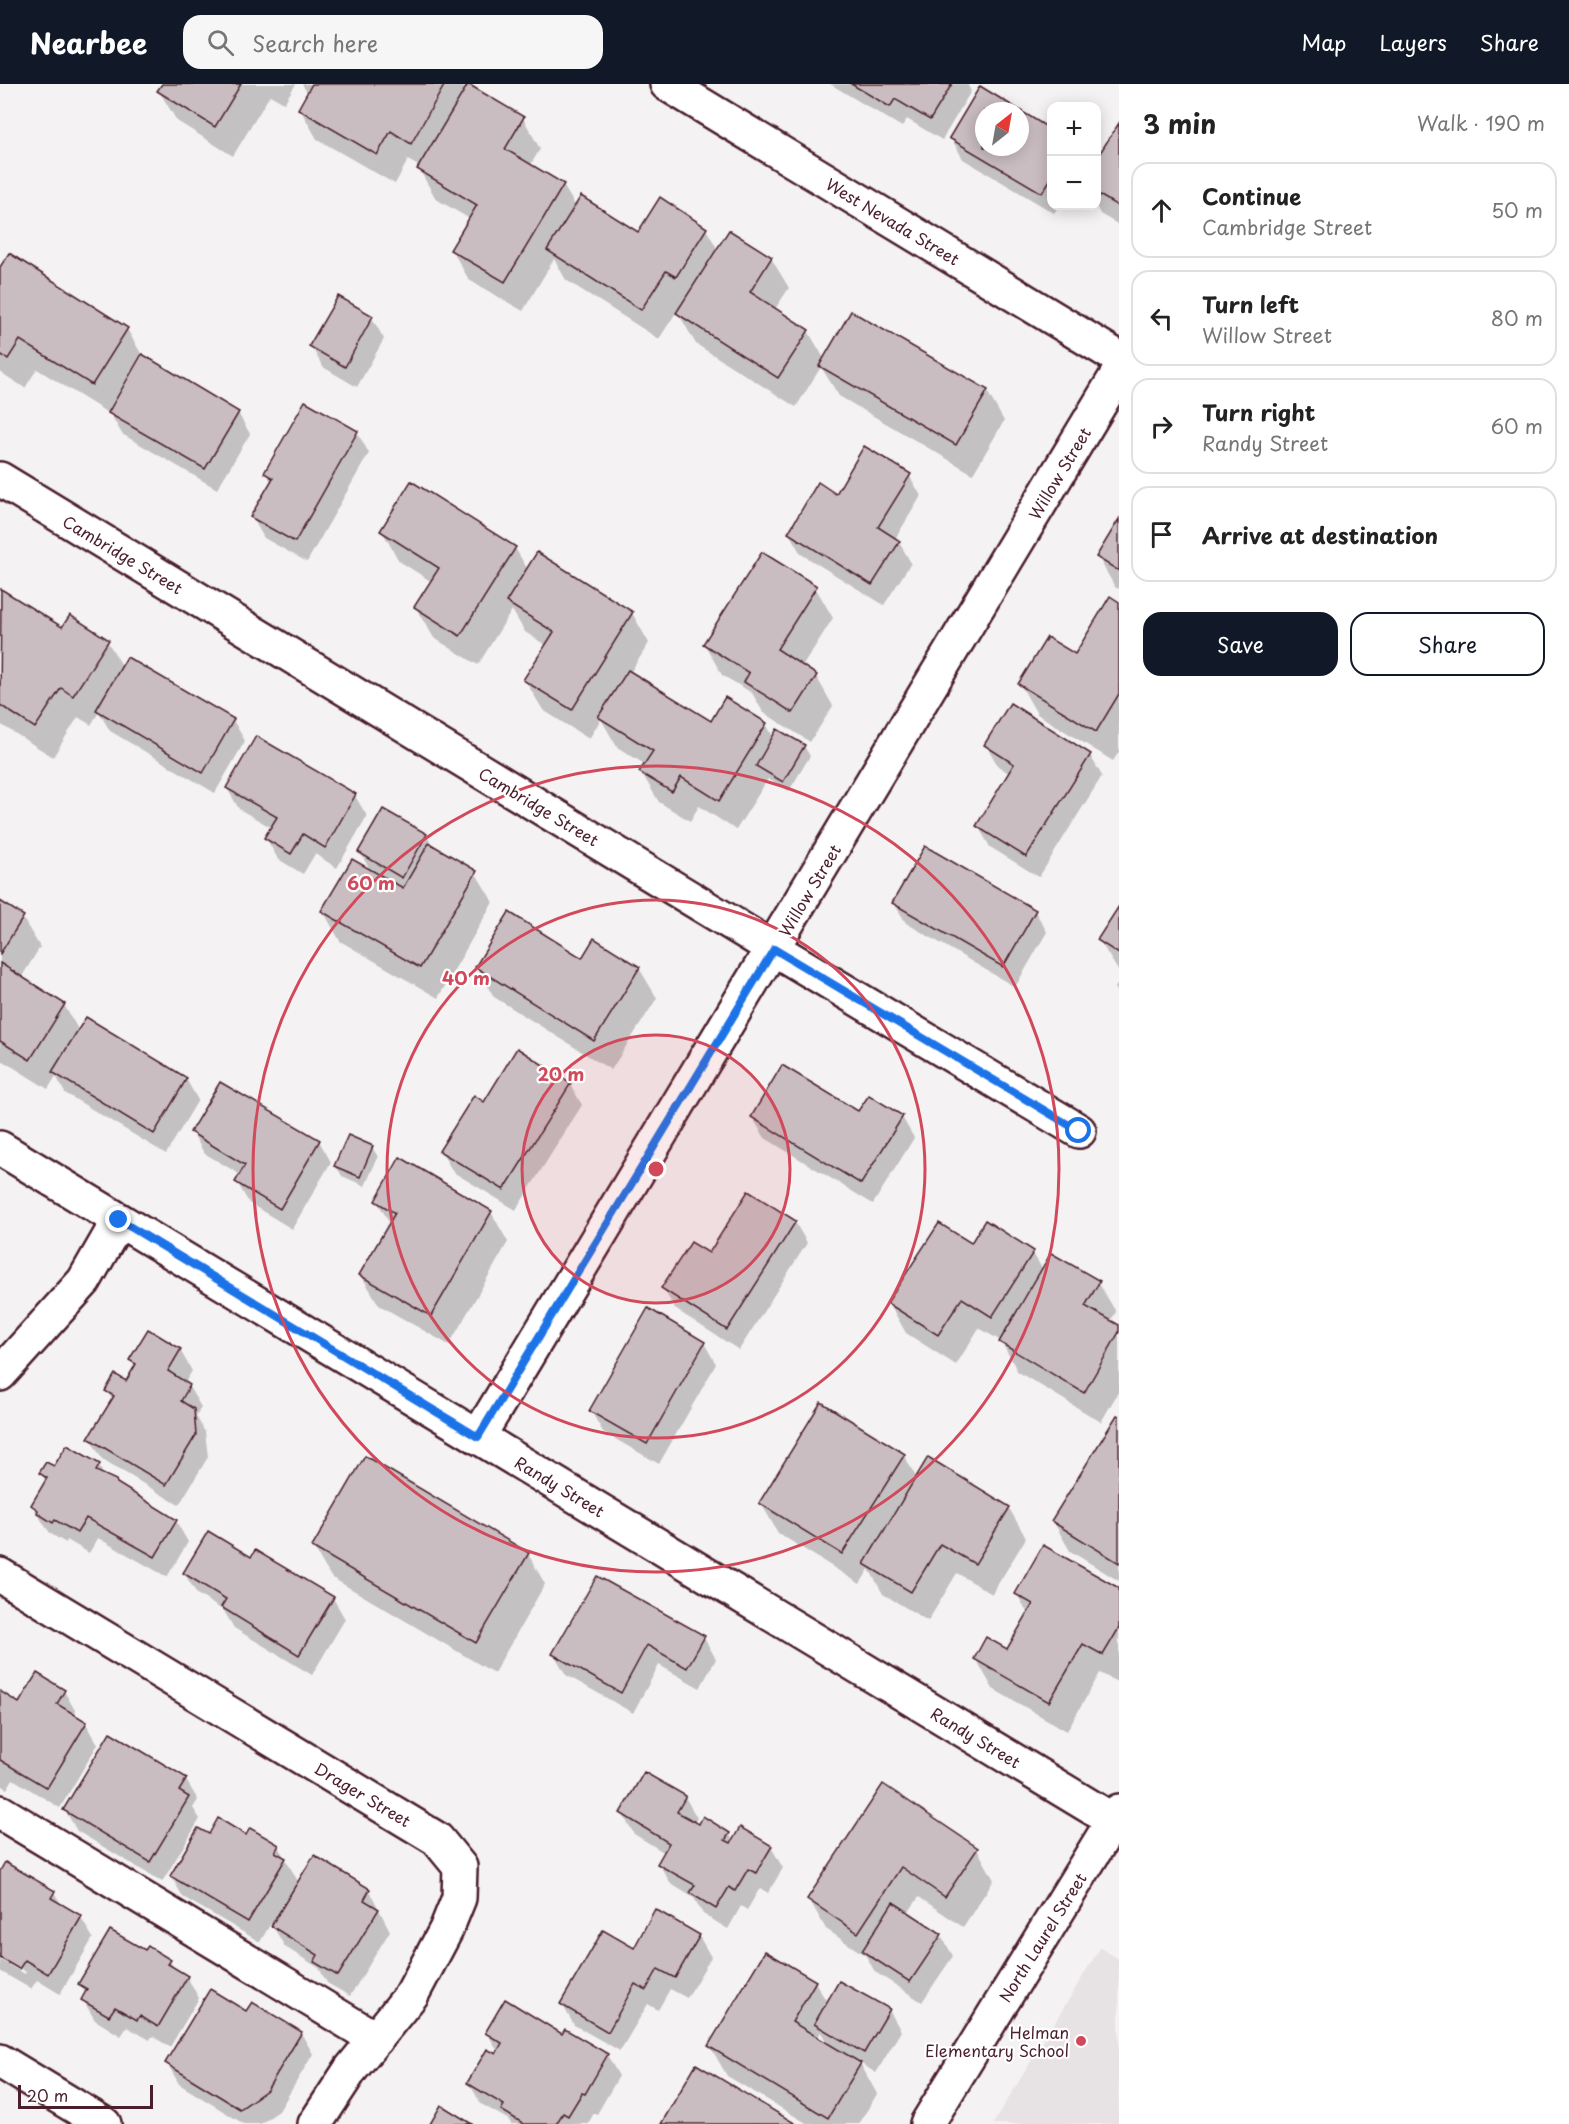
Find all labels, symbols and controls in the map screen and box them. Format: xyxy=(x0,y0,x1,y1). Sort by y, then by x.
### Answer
search box xyxy=(183,15,603,69)
text: Nearbee xyxy=(30,21,147,64)
icon: search xyxy=(204,26,237,59)
text: Search here xyxy=(252,26,378,59)
text: Map xyxy=(1302,26,1346,58)
text: Layers xyxy=(1379,26,1447,58)
text: Share xyxy=(1480,26,1539,58)
north arrow xyxy=(975,102,1029,156)
map controls xyxy=(1047,102,1101,210)
button: + xyxy=(1047,102,1101,156)
text: 3 min xyxy=(1143,104,1216,143)
text: Walk · 190 m xyxy=(1417,108,1545,138)
button: − xyxy=(1047,156,1101,210)
street label: West Nevada Street xyxy=(822,172,965,271)
text: Continue xyxy=(1202,179,1301,212)
icon: ahead xyxy=(1145,194,1178,227)
text: 50 m xyxy=(1491,195,1543,225)
text: Cambridge Street xyxy=(1202,212,1372,242)
text: Turn left xyxy=(1202,287,1299,320)
icon: left xyxy=(1145,302,1178,335)
text: 80 m xyxy=(1491,303,1543,333)
text: Willow Street xyxy=(1202,320,1332,350)
text: Turn right xyxy=(1202,395,1315,428)
icon: right xyxy=(1145,410,1178,443)
text: 60 m xyxy=(1491,411,1543,441)
street label: Willow Street xyxy=(1022,422,1096,524)
text: Randy Street xyxy=(1202,428,1328,458)
street label: Cambridge Street xyxy=(58,509,188,600)
icon: arrive xyxy=(1145,518,1178,551)
text: Arrive at destination xyxy=(1202,518,1438,551)
button: Save xyxy=(1143,612,1338,676)
button: Share xyxy=(1350,612,1545,676)
street label: Cambridge Street xyxy=(474,761,604,852)
street label: Willow Street xyxy=(772,839,846,941)
text: 60 m xyxy=(347,869,395,896)
text: 40 m xyxy=(442,964,490,991)
text: 20 m xyxy=(538,1060,584,1087)
route start xyxy=(1065,1117,1091,1143)
centre of rings xyxy=(646,1159,666,1179)
route end xyxy=(105,1206,131,1232)
street label: Randy Street xyxy=(511,1450,610,1523)
street label: Randy Street xyxy=(927,1701,1026,1774)
street label: Drager Street xyxy=(310,1756,416,1832)
street label: North Laurel Street xyxy=(992,1867,1092,2006)
place label: Helman Elementary School xyxy=(925,2020,1069,2062)
marker: Helman Elementary School xyxy=(1074,2034,1088,2048)
scale bar xyxy=(18,2082,153,2110)
text: 20 m xyxy=(27,2083,68,2107)

